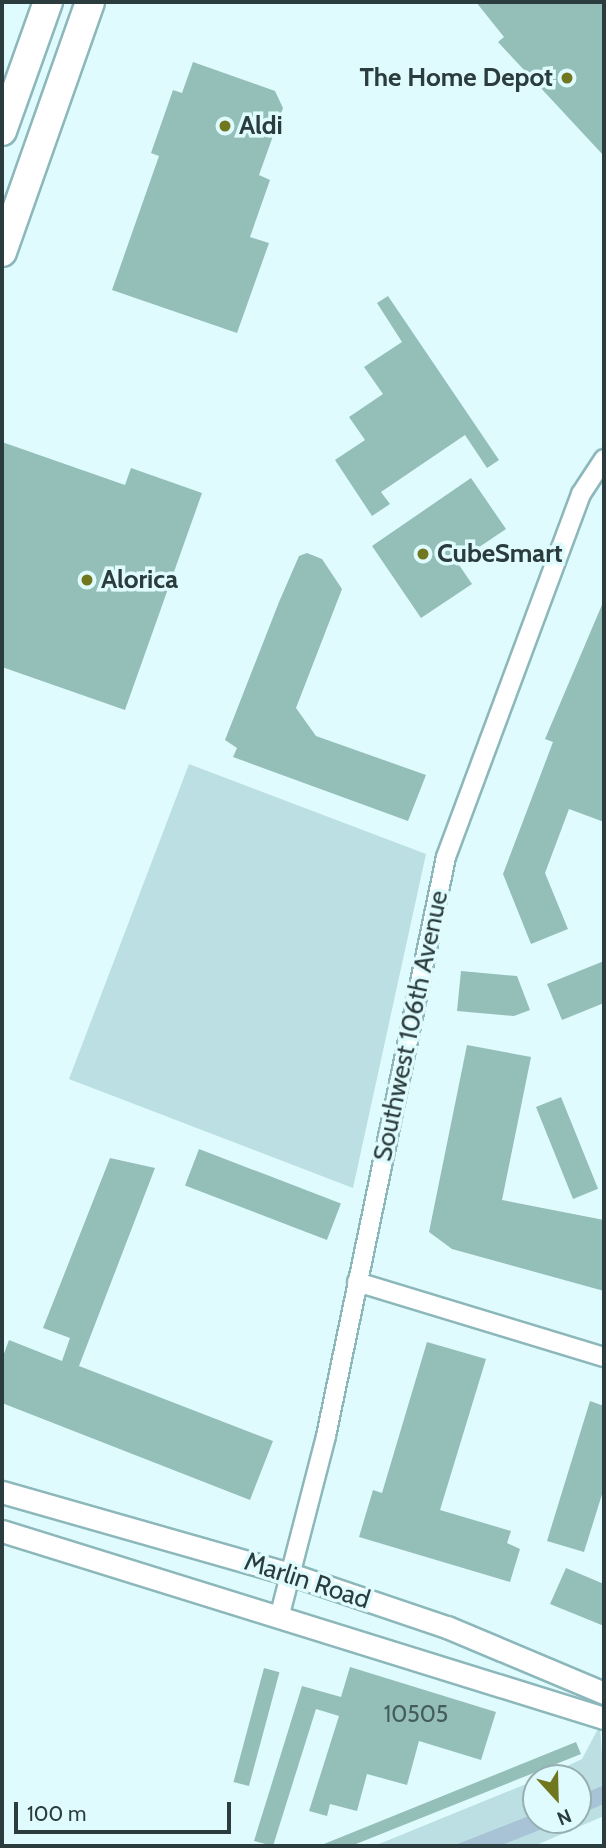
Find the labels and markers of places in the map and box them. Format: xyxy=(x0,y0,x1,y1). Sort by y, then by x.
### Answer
place label: The Home Depot xyxy=(359,62,553,94)
marker: The Home Depot xyxy=(559,70,575,86)
place label: Aldi xyxy=(239,110,283,142)
marker: Aldi xyxy=(217,118,233,134)
place label: CubeSmart xyxy=(437,538,563,570)
marker: CubeSmart xyxy=(415,546,431,562)
place label: Alorica xyxy=(101,564,178,596)
marker: Alorica xyxy=(79,572,95,588)

